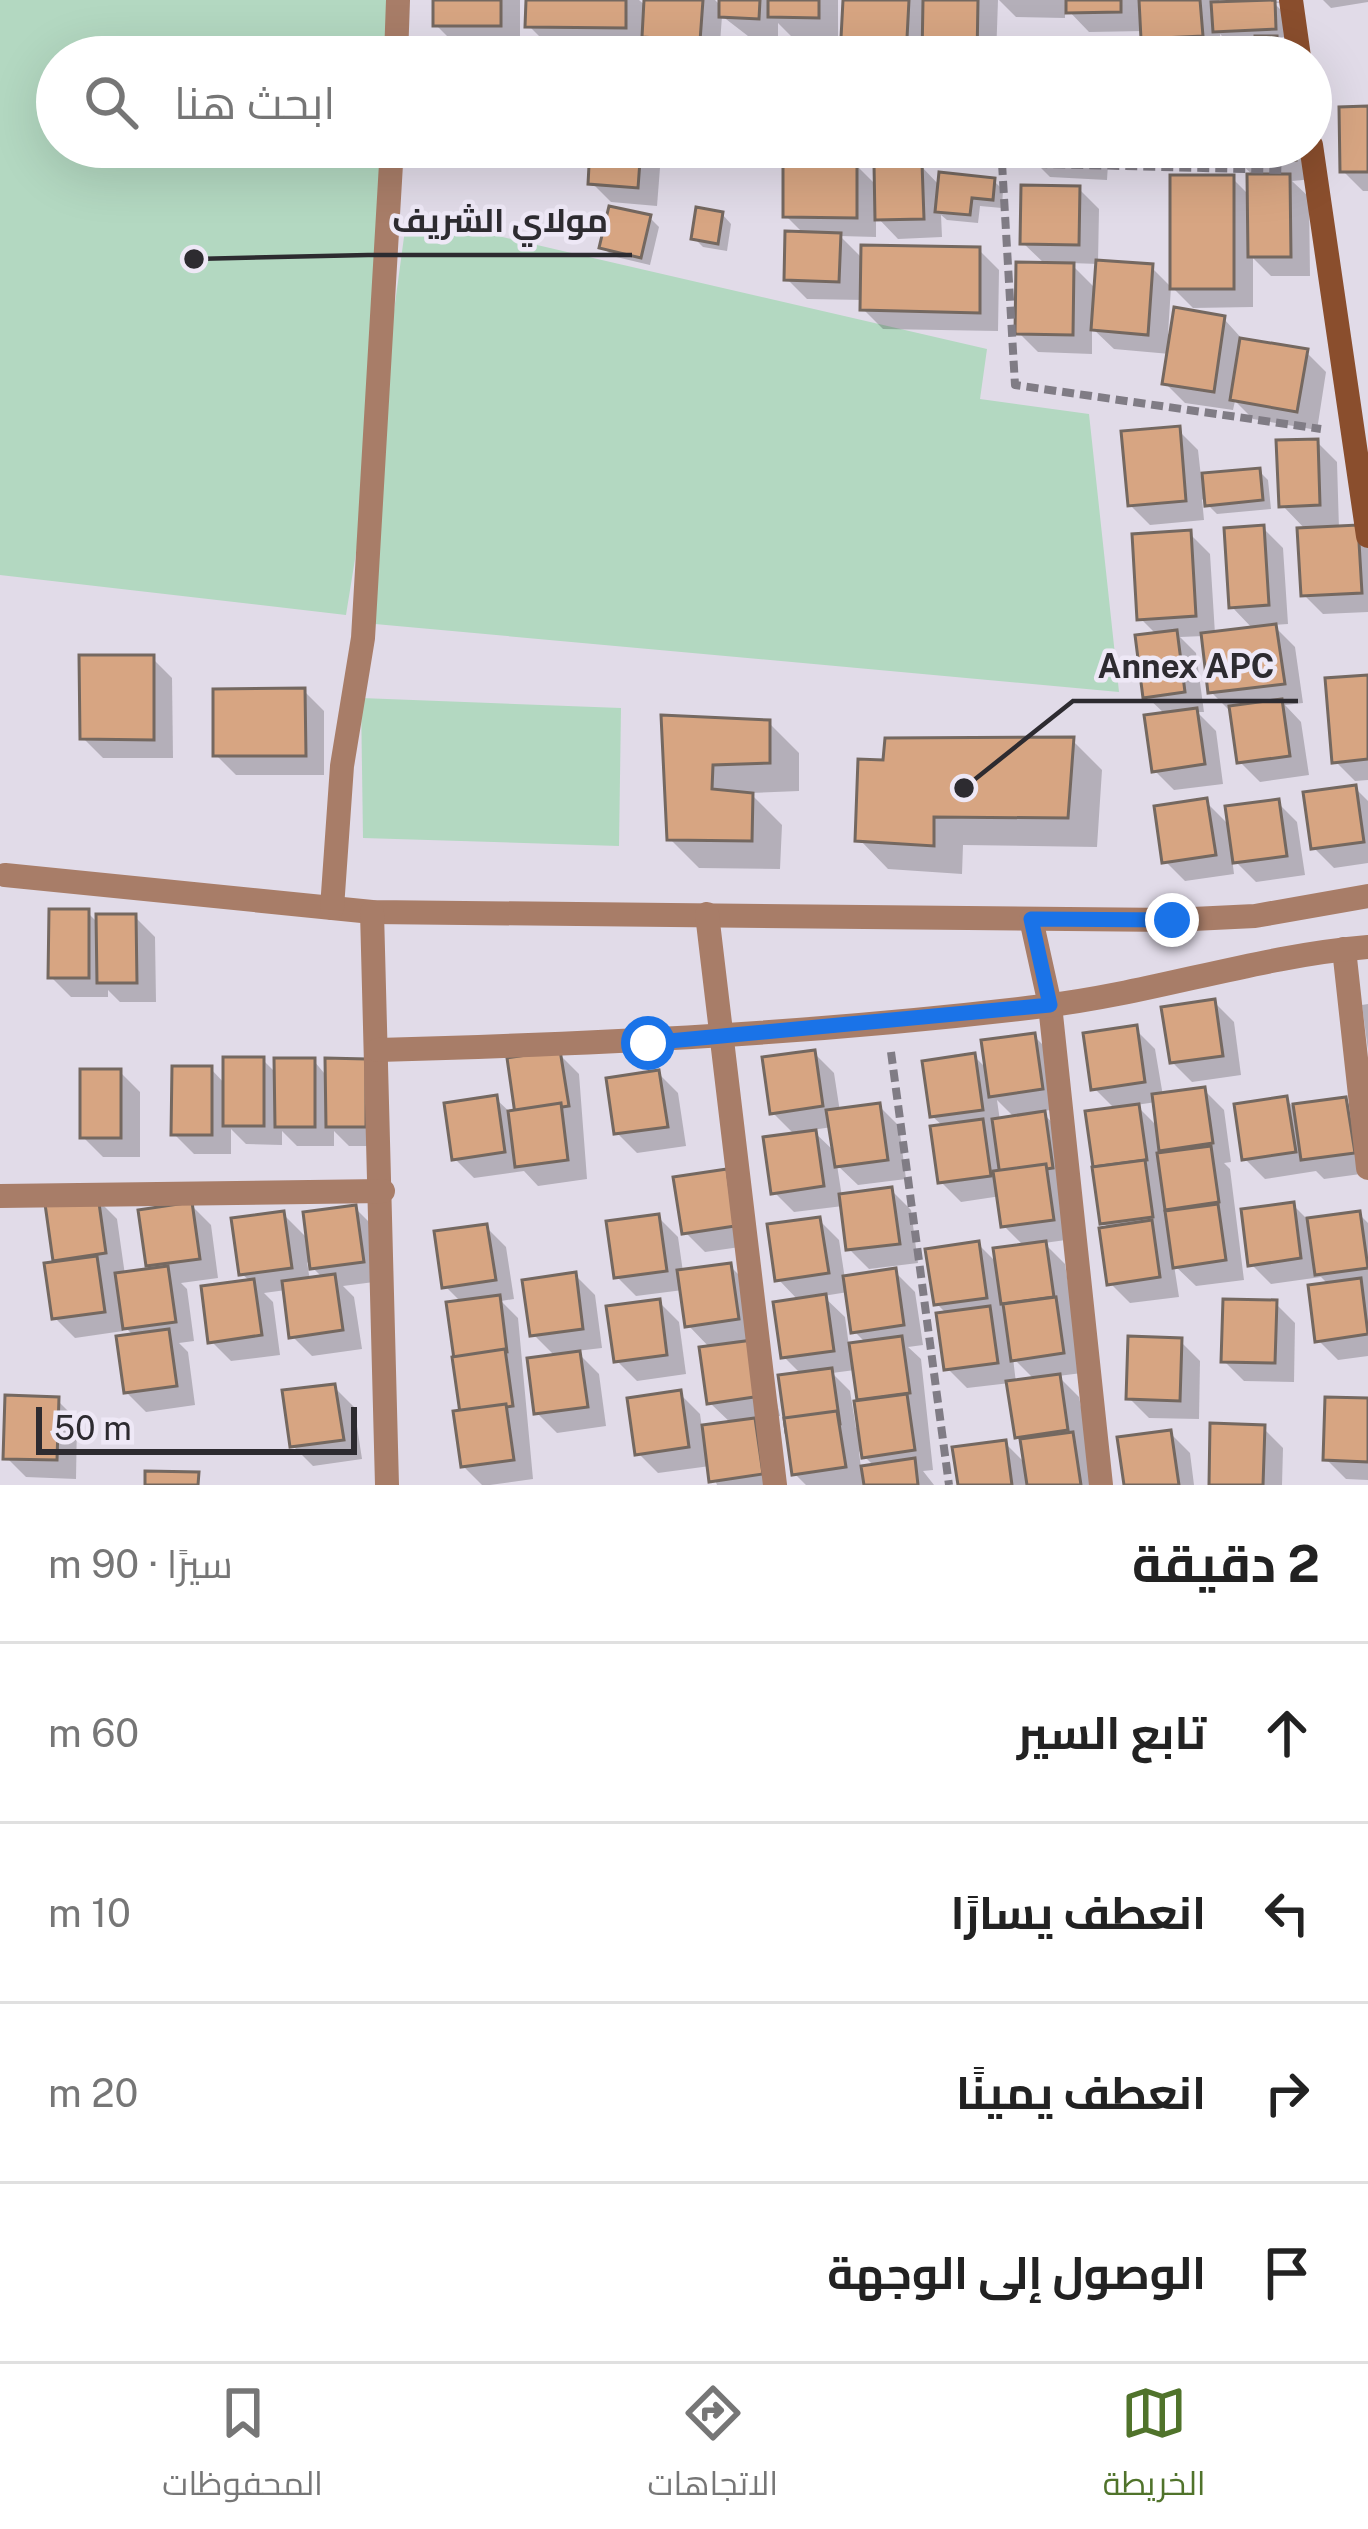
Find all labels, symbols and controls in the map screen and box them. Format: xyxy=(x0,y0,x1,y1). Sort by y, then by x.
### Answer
search box xyxy=(36,36,1332,168)
icon: search xyxy=(78,69,144,135)
text: ابحث هنا xyxy=(174,76,335,129)
callout: مولاي الشريف xyxy=(368,186,632,255)
text: مولاي الشريف xyxy=(392,201,608,247)
callout: Annex APC xyxy=(1073,632,1298,701)
text: Annex APC xyxy=(1098,647,1274,685)
route end xyxy=(1145,893,1199,947)
route start xyxy=(621,1016,675,1070)
scale bar xyxy=(36,1401,357,1454)
text: 50 m xyxy=(54,1409,132,1447)
text: 2 دقيقة xyxy=(1132,1534,1320,1593)
text: سيرًا · 90 m xyxy=(48,1541,233,1587)
icon: ahead xyxy=(1254,1700,1320,1766)
text: تابع السير xyxy=(1017,1706,1206,1759)
text: 60 m xyxy=(48,1710,139,1756)
icon: left xyxy=(1254,1880,1320,1946)
text: انعطف يسارًا xyxy=(950,1886,1206,1939)
text: 10 m xyxy=(48,1890,131,1936)
icon: right xyxy=(1254,2060,1320,2126)
text: انعطف يمينًا xyxy=(956,2066,1206,2119)
text: 20 m xyxy=(48,2070,138,2116)
icon: arrive xyxy=(1254,2240,1320,2306)
text: الوصول إلى الوجهة xyxy=(827,2246,1206,2299)
tab: المحفوظات xyxy=(162,2380,323,2514)
tab: الاتجاهات xyxy=(648,2380,778,2514)
tab: الخريطة xyxy=(1103,2380,1206,2514)

